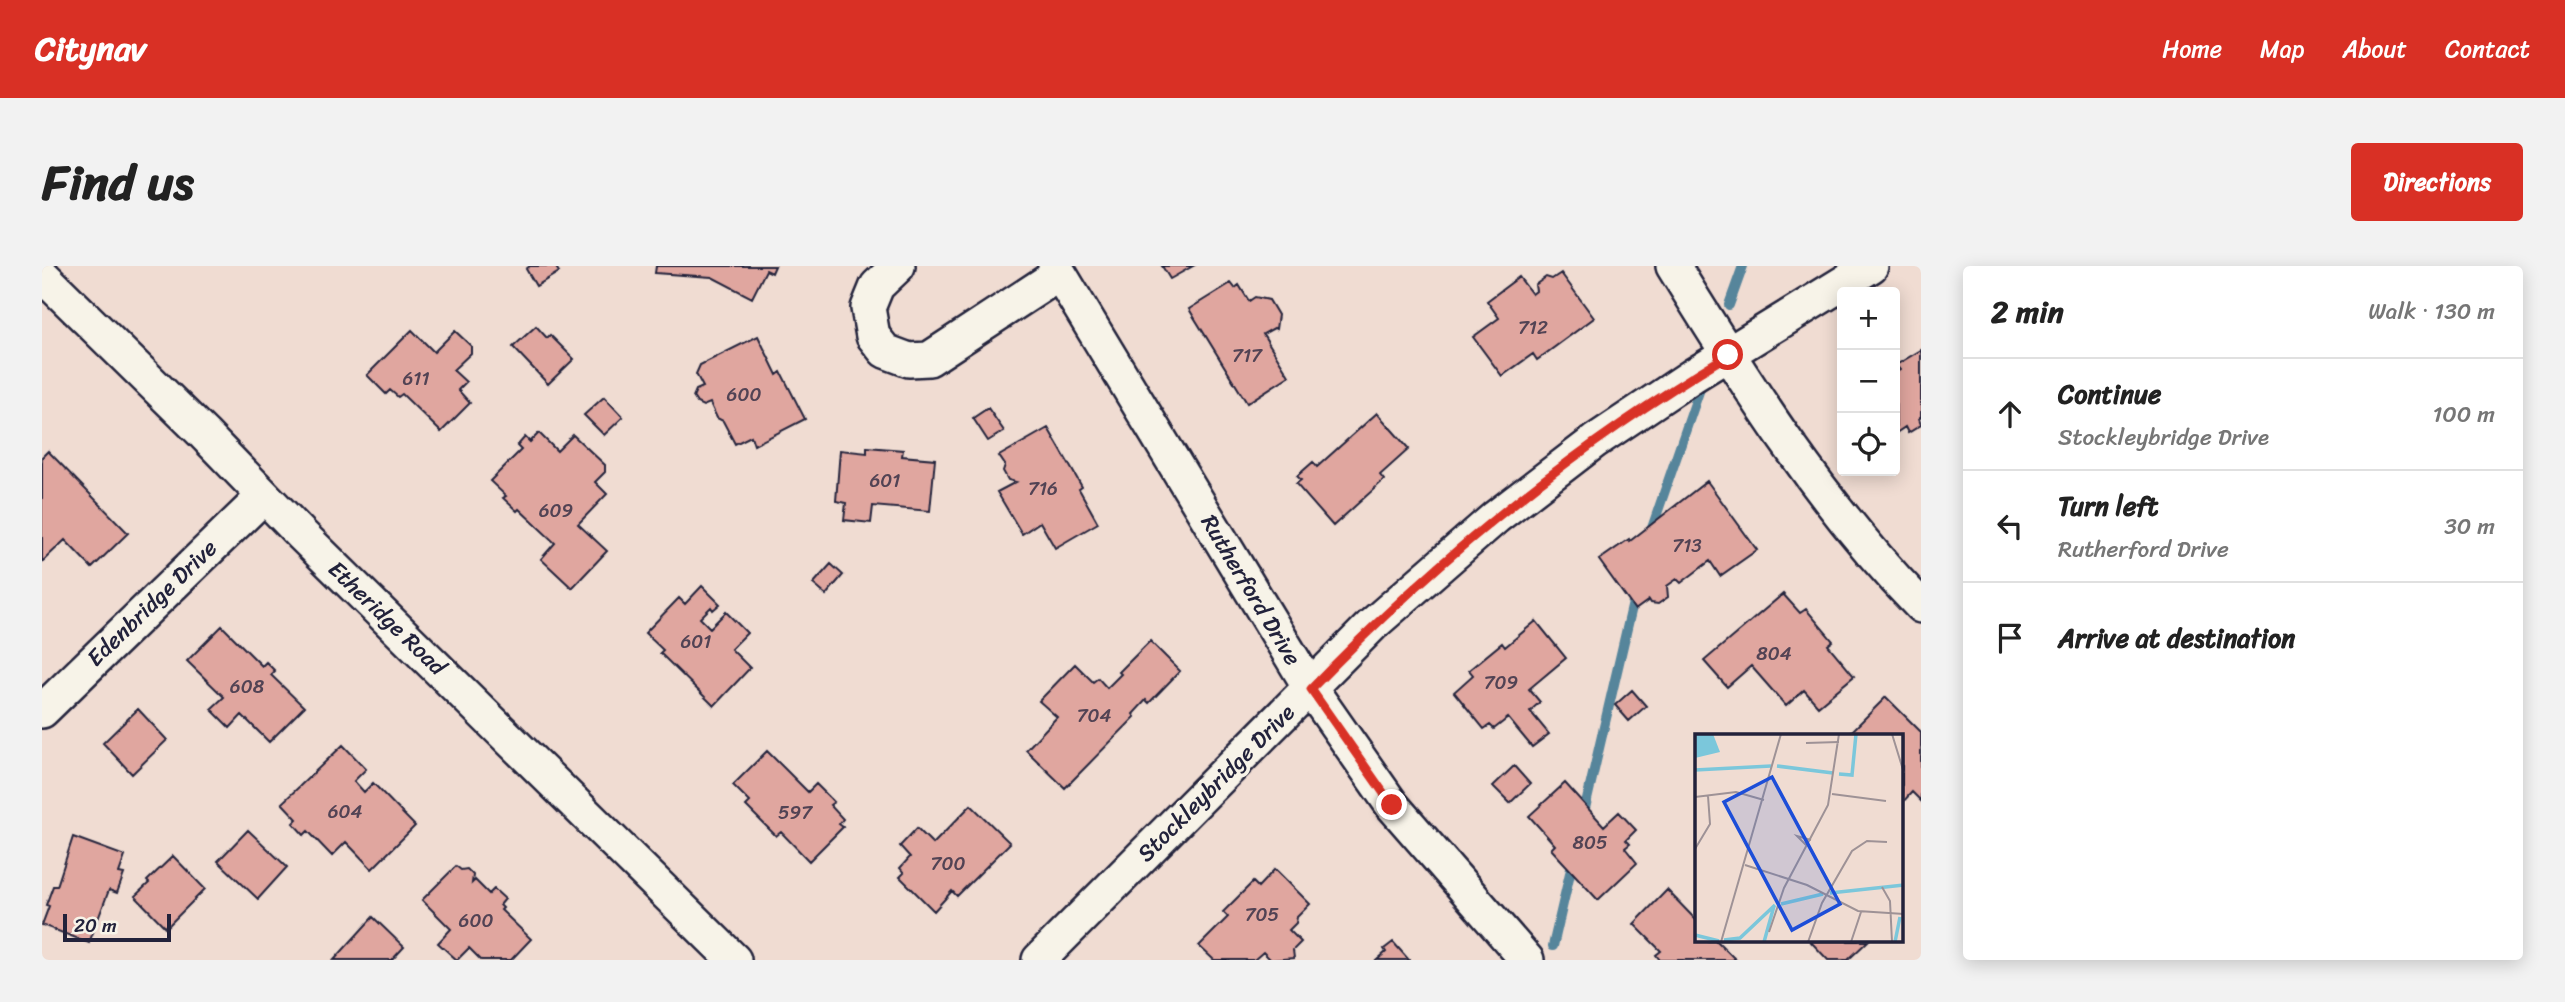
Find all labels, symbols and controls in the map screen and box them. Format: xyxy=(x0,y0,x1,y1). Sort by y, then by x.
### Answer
text: Citynav xyxy=(35,20,146,78)
text: Home xyxy=(2162,28,2222,70)
text: Map xyxy=(2260,28,2304,70)
text: About xyxy=(2342,28,2407,70)
text: Contact xyxy=(2445,28,2530,70)
text: Find us xyxy=(42,139,194,226)
button: Directions xyxy=(2351,143,2523,221)
text: 2 min xyxy=(1991,285,2064,339)
map controls xyxy=(1837,287,1900,476)
button: + xyxy=(1837,287,1900,350)
text: Walk · 130 m xyxy=(2368,291,2495,332)
house number: 712 xyxy=(1518,311,1548,344)
house number: 717 xyxy=(1232,339,1263,372)
route start xyxy=(1712,339,1743,370)
button: − xyxy=(1837,350,1900,413)
house number: 611 xyxy=(402,362,430,395)
text: Continue xyxy=(2058,371,2161,417)
house number: 600 xyxy=(727,378,761,411)
text: 100 m xyxy=(2432,394,2495,435)
icon: ahead xyxy=(1991,395,2029,433)
button: locate xyxy=(1837,413,1900,476)
text: Stockleybridge Drive xyxy=(2058,417,2269,458)
house number: 601 xyxy=(870,464,900,497)
house number: 716 xyxy=(1028,472,1058,505)
text: Turn left xyxy=(2058,483,2158,529)
house number: 609 xyxy=(539,494,573,527)
street label: Rutherford Drive xyxy=(1189,506,1313,674)
text: 30 m xyxy=(2444,506,2495,547)
icon: left xyxy=(1991,507,2029,545)
street label: Edenbridge Drive xyxy=(77,529,228,677)
house number: 713 xyxy=(1672,529,1702,562)
text: Rutherford Drive xyxy=(2058,529,2229,570)
street label: Etheridge Road xyxy=(318,550,457,687)
text: Arrive at destination xyxy=(2058,615,2295,661)
icon: arrive xyxy=(1991,619,2029,657)
house number: 601 xyxy=(681,625,711,658)
house number: 804 xyxy=(1756,637,1792,670)
house number: 709 xyxy=(1484,666,1518,699)
house number: 608 xyxy=(230,670,265,703)
street label: Stockleybridge Drive xyxy=(1127,694,1305,872)
house number: 704 xyxy=(1077,699,1111,732)
inset map xyxy=(1695,734,1904,942)
route end xyxy=(1376,789,1407,820)
house number: 604 xyxy=(328,795,362,828)
house number: 597 xyxy=(778,796,813,829)
house number: 805 xyxy=(1572,826,1608,859)
house number: 700 xyxy=(931,847,965,880)
house number: 705 xyxy=(1245,898,1280,931)
house number: 600 xyxy=(459,904,493,937)
text: 20 m xyxy=(74,909,117,942)
scale bar xyxy=(63,911,172,943)

